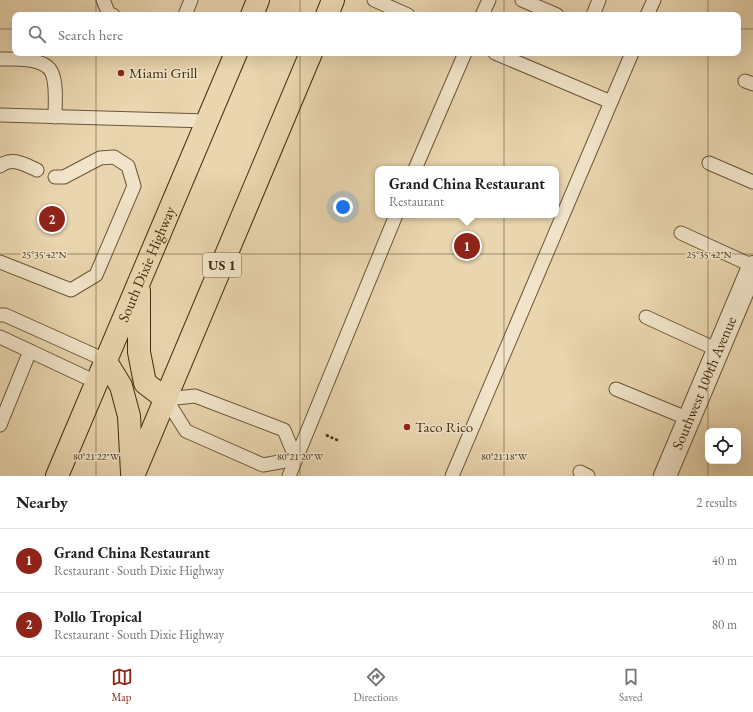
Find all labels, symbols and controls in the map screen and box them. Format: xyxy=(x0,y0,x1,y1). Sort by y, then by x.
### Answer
search box xyxy=(12,12,741,56)
icon: search xyxy=(26,23,48,45)
text: Search here xyxy=(58,25,123,44)
place label: Miami Grill xyxy=(129,63,198,82)
marker: Miami Grill xyxy=(116,68,126,78)
popup xyxy=(375,166,559,218)
text: Grand China Restaurant xyxy=(389,174,545,193)
text: Restaurant xyxy=(389,193,444,210)
your location xyxy=(333,197,353,217)
street label: South Dixie Highway xyxy=(113,203,179,325)
pin: 2 xyxy=(39,204,65,234)
pin: 1 xyxy=(454,231,480,261)
text: 25°35'42"N xyxy=(22,248,67,261)
text: 25°35'42"N xyxy=(687,248,732,261)
road number: US 1 xyxy=(203,253,241,277)
street label: Southwest 100th Avenue xyxy=(667,313,740,452)
place label: Taco Rico xyxy=(415,417,473,436)
marker: Taco Rico xyxy=(402,422,412,432)
map controls xyxy=(705,428,741,464)
button: locate xyxy=(705,428,741,464)
text: 80°21'22"W xyxy=(73,450,120,463)
text: 80°21'20"W xyxy=(277,450,324,463)
text: 80°21'18"W xyxy=(481,450,528,463)
text: Nearby xyxy=(16,491,68,513)
text: 2 results xyxy=(696,494,737,511)
text: Grand China Restaurant xyxy=(54,543,210,562)
text: 1 xyxy=(26,552,32,569)
text: 40 m xyxy=(712,552,737,569)
text: Restaurant · South Dixie Highway xyxy=(54,562,224,579)
text: Pollo Tropical xyxy=(54,607,142,626)
text: 2 xyxy=(26,616,32,633)
text: 80 m xyxy=(712,616,737,633)
text: Restaurant · South Dixie Highway xyxy=(54,626,224,643)
tab: Map xyxy=(111,666,133,704)
tab: Directions xyxy=(354,666,398,704)
tab: Saved xyxy=(619,666,642,704)

